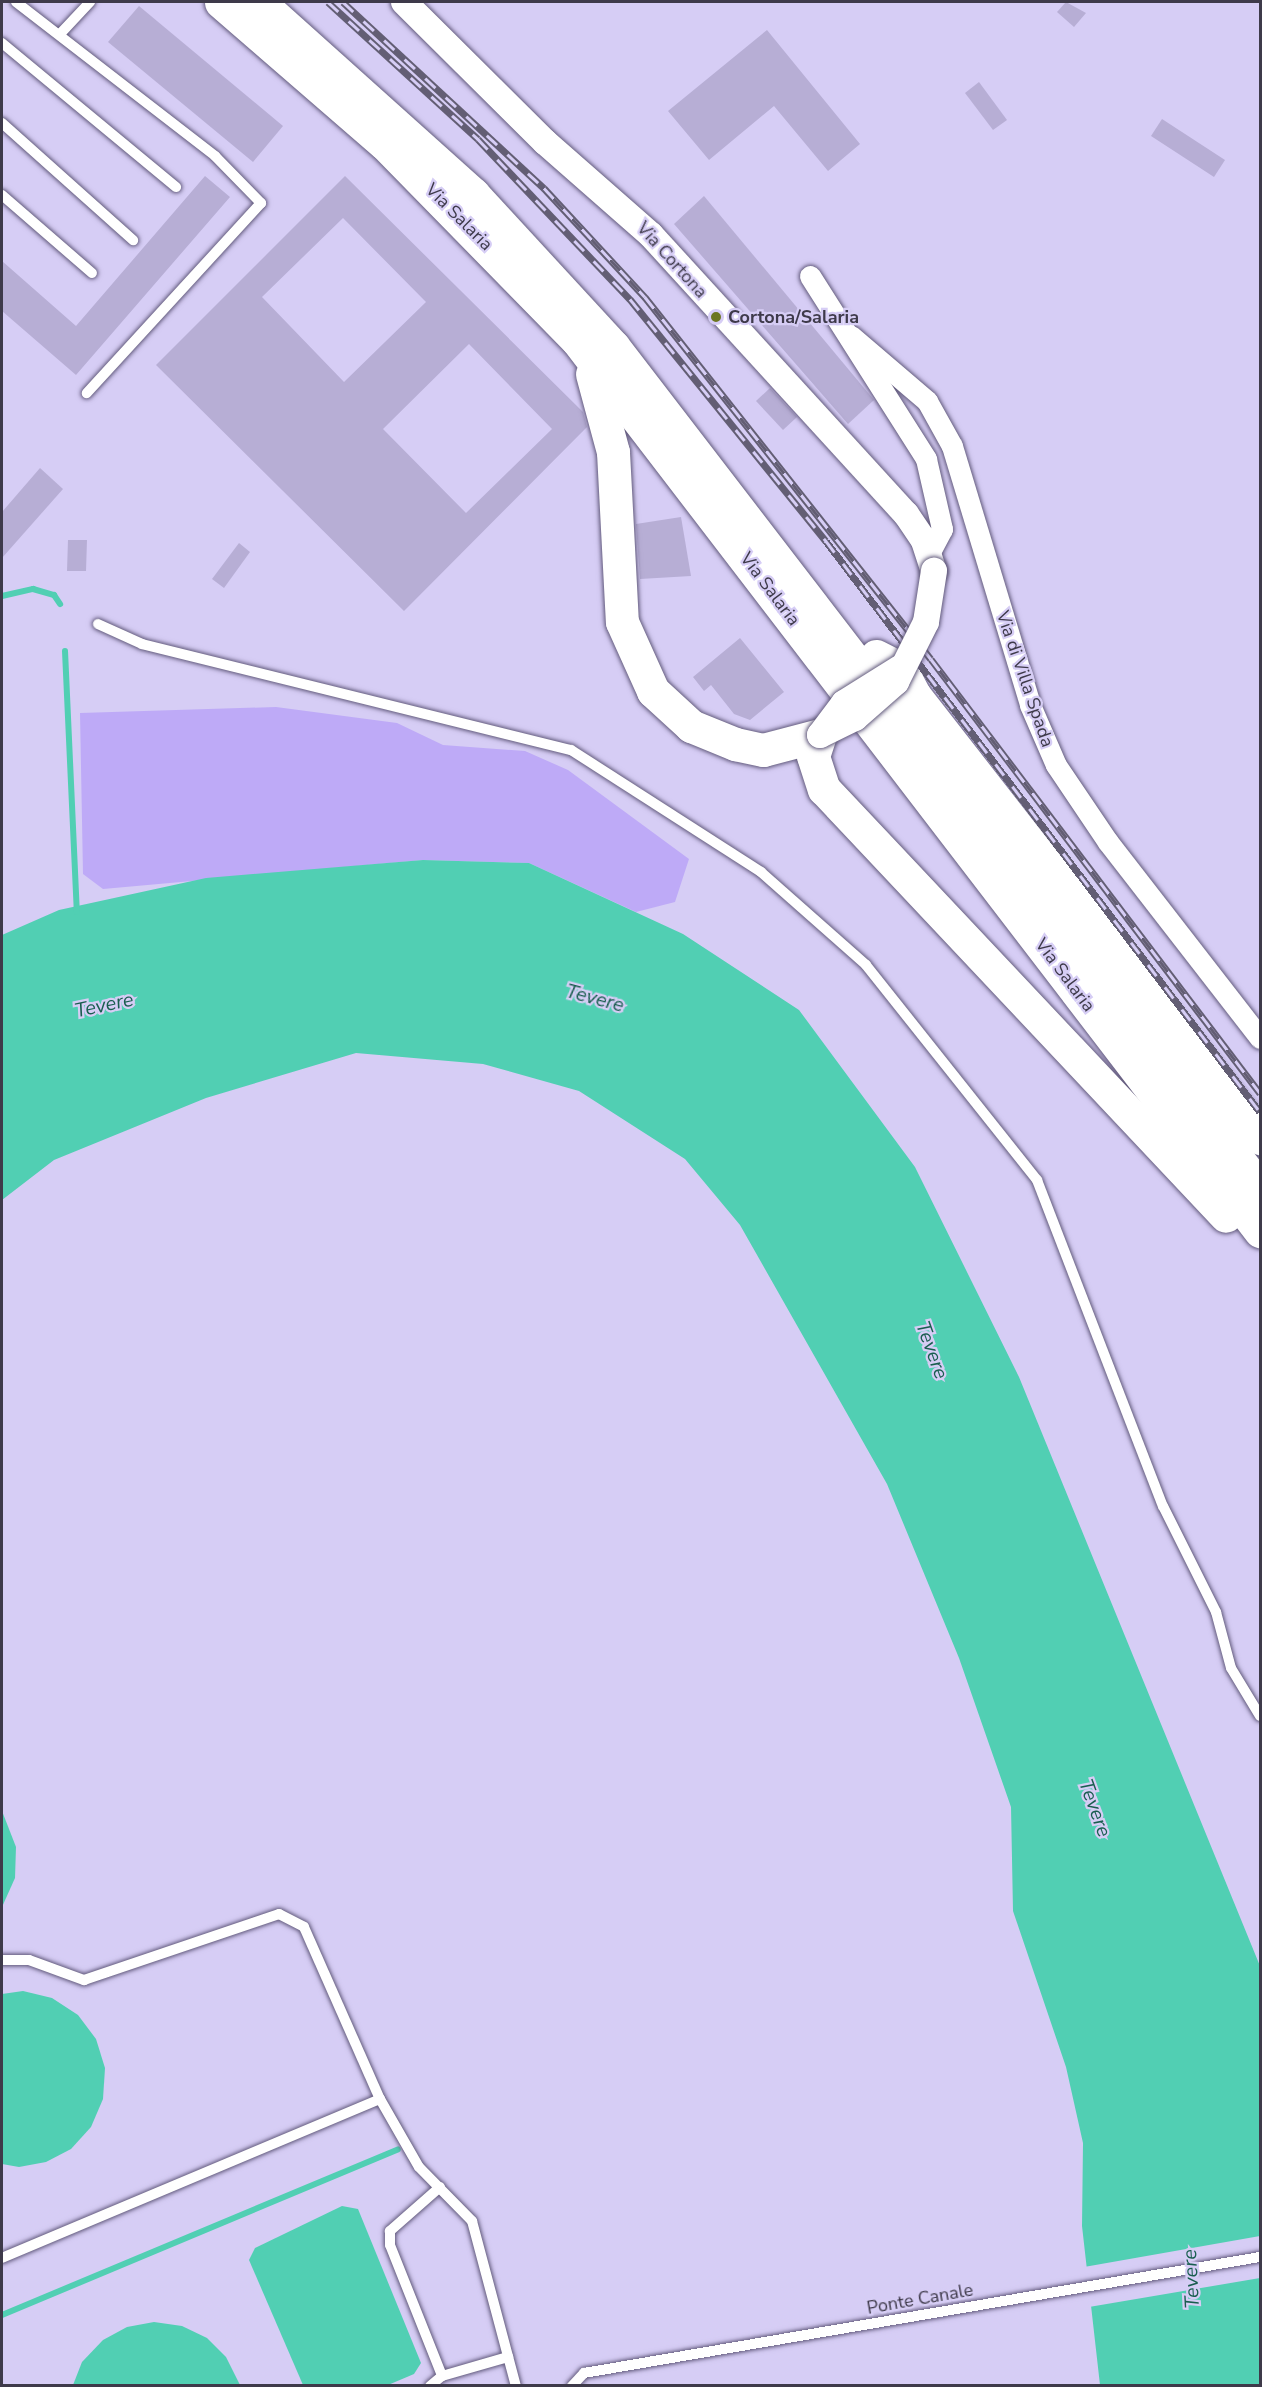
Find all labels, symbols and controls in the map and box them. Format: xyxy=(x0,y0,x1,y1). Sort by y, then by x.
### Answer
street label: Via Salaria xyxy=(421,179,497,255)
street label: Via Cortona xyxy=(632,217,712,303)
place label: Cortona/Salaria xyxy=(728,306,859,328)
marker: Cortona/Salaria xyxy=(709,310,723,324)
street label: Via Salaria xyxy=(735,548,805,630)
street label: Via di Villa Spada xyxy=(992,608,1058,750)
street label: Via Salaria xyxy=(1030,934,1100,1016)
water label: Tevere xyxy=(563,979,627,1017)
water label: Tevere xyxy=(72,987,136,1023)
water label: Tevere xyxy=(911,1318,953,1382)
water label: Tevere xyxy=(1074,1776,1116,1840)
water label: Tevere xyxy=(1177,2249,1205,2309)
street label: Ponte Canale xyxy=(865,2279,975,2319)

